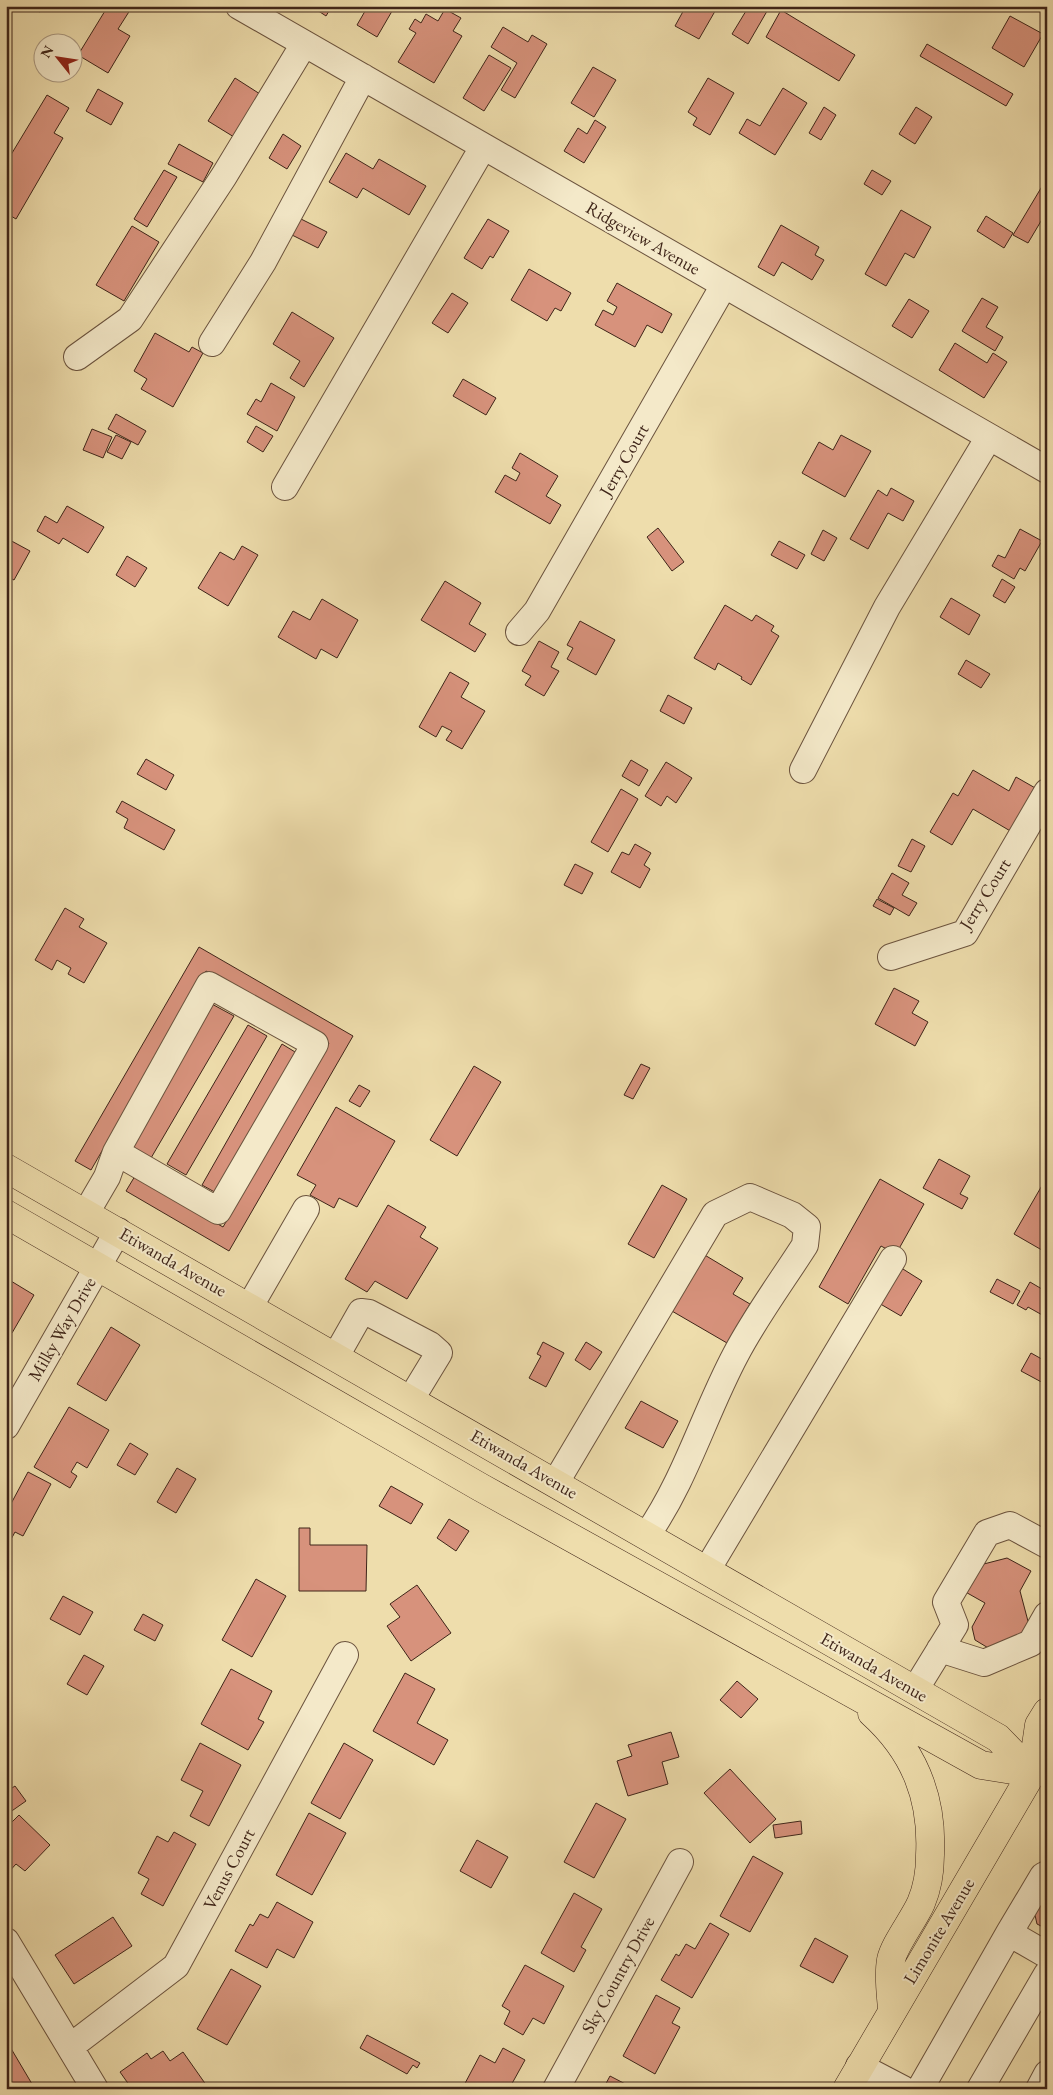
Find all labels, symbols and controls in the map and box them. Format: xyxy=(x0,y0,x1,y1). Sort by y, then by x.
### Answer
north arrow xyxy=(32,32,82,82)
text: N xyxy=(36,42,58,61)
street label: Ridgeview Avenue xyxy=(582,196,704,280)
street label: Jerry Court xyxy=(593,419,654,502)
street label: Jerry Court xyxy=(953,854,1016,935)
street label: Etiwanda Avenue xyxy=(115,1222,231,1302)
street label: Milky Way Drive xyxy=(22,1273,101,1385)
street label: Etiwanda Avenue xyxy=(466,1424,582,1504)
street label: Etiwanda Avenue xyxy=(816,1627,932,1707)
street label: Venus Court xyxy=(198,1824,260,1913)
street label: Limonite Avenue xyxy=(898,1874,979,1988)
street label: Sky Country Drive xyxy=(576,1912,659,2037)

